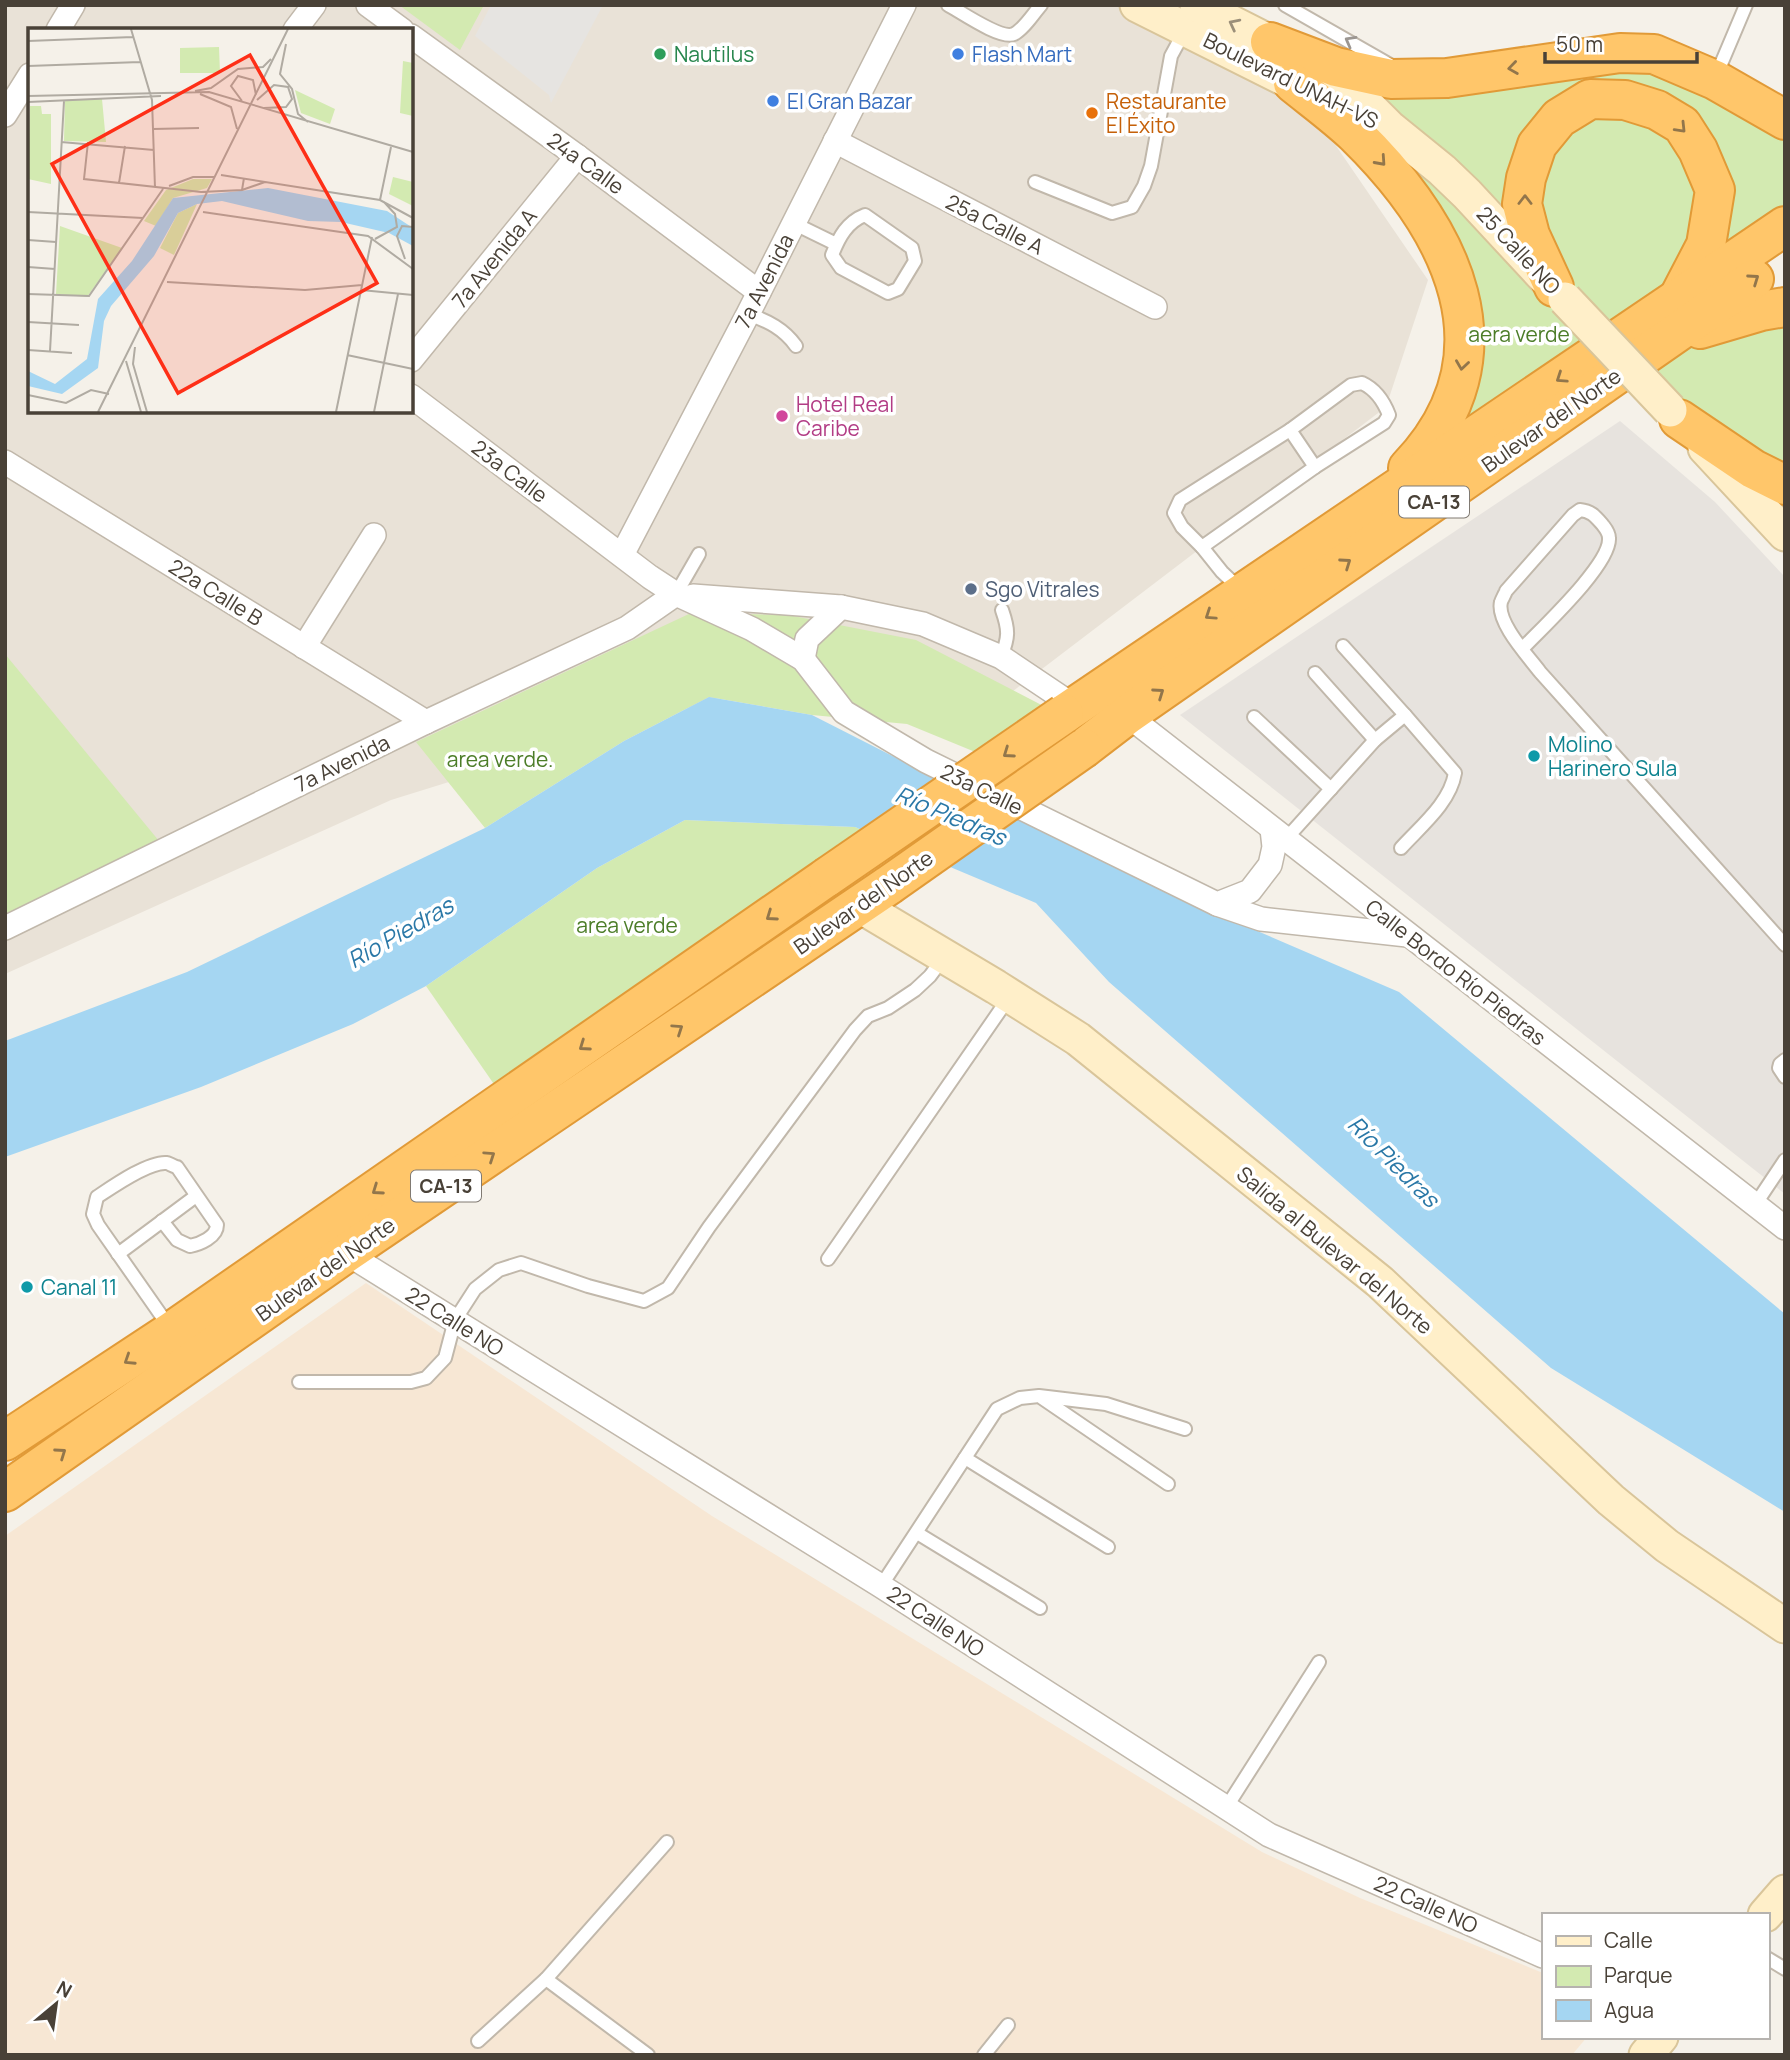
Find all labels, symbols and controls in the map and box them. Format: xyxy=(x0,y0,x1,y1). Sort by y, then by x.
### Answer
one-way arrow xyxy=(1228,18,1241,32)
scale bar xyxy=(1545,21,1697,65)
street label: Boulevard UNAH-VS xyxy=(1199,26,1383,134)
inset map xyxy=(28,28,413,413)
text: 50 m xyxy=(1556,30,1603,58)
one-way arrow xyxy=(1345,36,1357,49)
place label: Nautilus xyxy=(674,40,754,68)
place label: Flash Mart xyxy=(972,40,1072,68)
marker: Nautilus xyxy=(652,46,668,62)
marker: Flash Mart xyxy=(950,46,966,62)
one-way arrow xyxy=(1507,60,1519,75)
place label: El Gran Bazar xyxy=(787,87,913,115)
place label: Restaurante El Éxito xyxy=(1106,87,1227,139)
marker: El Gran Bazar xyxy=(765,93,781,109)
marker: Restaurante El Éxito xyxy=(1084,105,1100,121)
one-way arrow xyxy=(1673,119,1685,132)
street label: 24a Calle xyxy=(542,126,630,200)
one-way arrow xyxy=(1372,153,1385,166)
street label: 25a Calle A xyxy=(941,187,1049,261)
one-way arrow xyxy=(1517,194,1533,205)
street label: 25 Calle NO xyxy=(1471,200,1567,300)
street label: 7a Avenida A xyxy=(445,203,543,313)
street label: 7a Avenida xyxy=(728,229,800,333)
one-way arrow xyxy=(1746,275,1759,287)
park label: aera verde xyxy=(1468,320,1570,348)
one-way arrow xyxy=(1455,359,1470,371)
street label: Bulevar del Norte xyxy=(1476,361,1626,479)
one-way arrow xyxy=(1556,370,1569,382)
place label: Hotel Real Caribe xyxy=(796,390,894,442)
marker: Hotel Real Caribe xyxy=(774,408,790,424)
street label: 23a Calle xyxy=(466,433,554,509)
road number: CA-13 xyxy=(1399,486,1469,517)
street label: 22a Calle B xyxy=(164,552,268,632)
one-way arrow xyxy=(1338,559,1351,571)
place label: Sgo Vitrales xyxy=(985,575,1100,603)
marker: Sgo Vitrales xyxy=(963,581,979,597)
one-way arrow xyxy=(1205,607,1218,620)
one-way arrow xyxy=(1151,689,1164,701)
street label: 7a Avenida xyxy=(290,728,394,798)
place label: Molino Harinero Sula xyxy=(1548,730,1677,782)
park label: area verde. xyxy=(447,745,553,773)
one-way arrow xyxy=(1003,745,1016,757)
marker: Molino Harinero Sula xyxy=(1526,748,1542,764)
street label: 23a Calle xyxy=(936,757,1028,821)
water label: Río Piedras xyxy=(891,777,1013,853)
street label: Bulevar del Norte xyxy=(788,843,938,961)
water label: Río Piedras xyxy=(341,888,460,975)
street label: Calle Bordo Río Piedras xyxy=(1360,893,1552,1051)
one-way arrow xyxy=(766,908,779,920)
park label: area verde xyxy=(576,911,678,939)
one-way arrow xyxy=(670,1025,683,1037)
one-way arrow xyxy=(579,1038,592,1050)
water label: Río Piedras xyxy=(1341,1108,1448,1215)
one-way arrow xyxy=(482,1152,495,1164)
street label: Salida al Bulevar del Norte xyxy=(1231,1160,1439,1340)
road number: CA-13 xyxy=(411,1170,481,1202)
one-way arrow xyxy=(372,1182,385,1194)
street label: Bulevar del Norte xyxy=(250,1210,400,1328)
place label: Canal 11 xyxy=(41,1273,117,1301)
marker: Canal 11 xyxy=(19,1279,35,1295)
street label: 22 Calle NO xyxy=(401,1280,509,1362)
one-way arrow xyxy=(123,1352,136,1365)
one-way arrow xyxy=(53,1449,66,1461)
street label: 22 Calle NO xyxy=(882,1579,990,1663)
street label: 22 Calle NO xyxy=(1370,1869,1482,1939)
legend xyxy=(1542,1913,1769,2039)
text: Calle xyxy=(1604,1926,1653,1954)
text: Parque xyxy=(1604,1961,1673,1989)
north arrow xyxy=(21,1969,91,2039)
text: N xyxy=(52,1974,77,2004)
text: Agua xyxy=(1604,1996,1654,2024)

